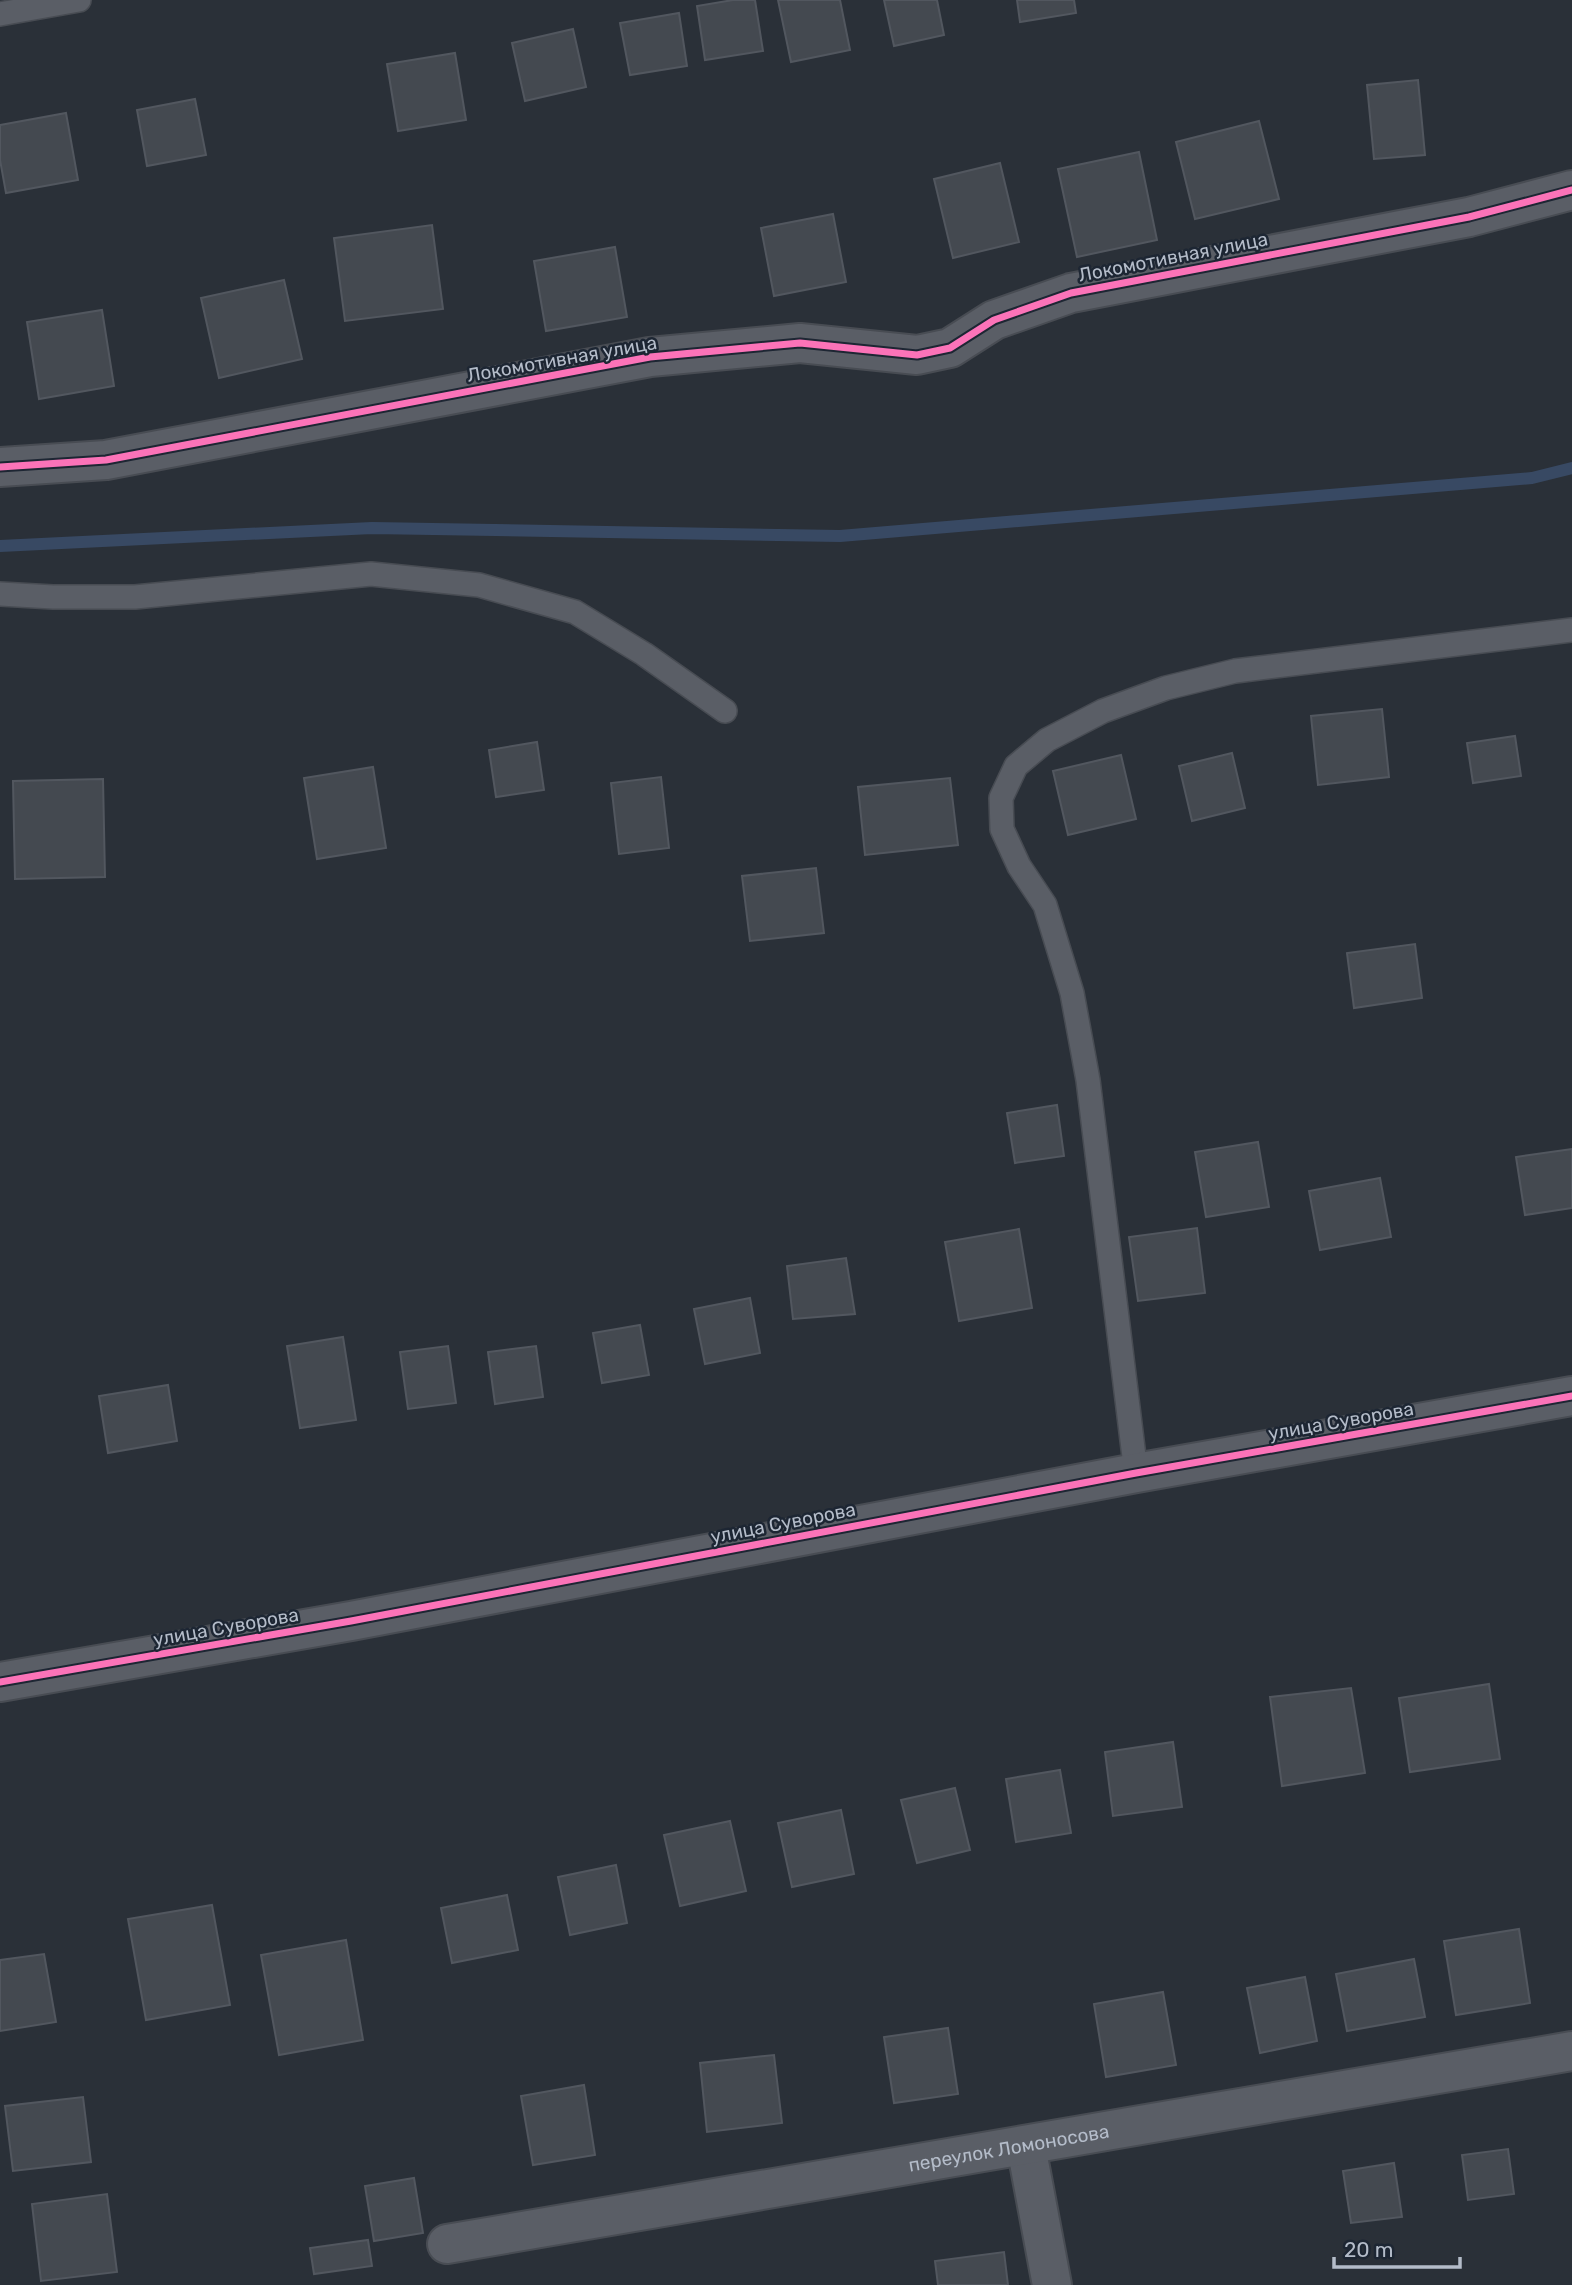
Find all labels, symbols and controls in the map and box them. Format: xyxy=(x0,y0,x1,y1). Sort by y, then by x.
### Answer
street label: Локомотивная улица xyxy=(1076,227,1270,287)
street label: Локомотивная улица xyxy=(465,331,659,387)
street label: улица Суворова xyxy=(1266,1397,1416,1445)
street label: улица Суворова xyxy=(709,1498,857,1548)
street label: улица Суворова xyxy=(151,1603,301,1651)
street label: переулок Ломоносова xyxy=(907,2119,1111,2176)
scale bar xyxy=(1334,2226,1460,2270)
text: 20 m xyxy=(1344,2237,1393,2262)

